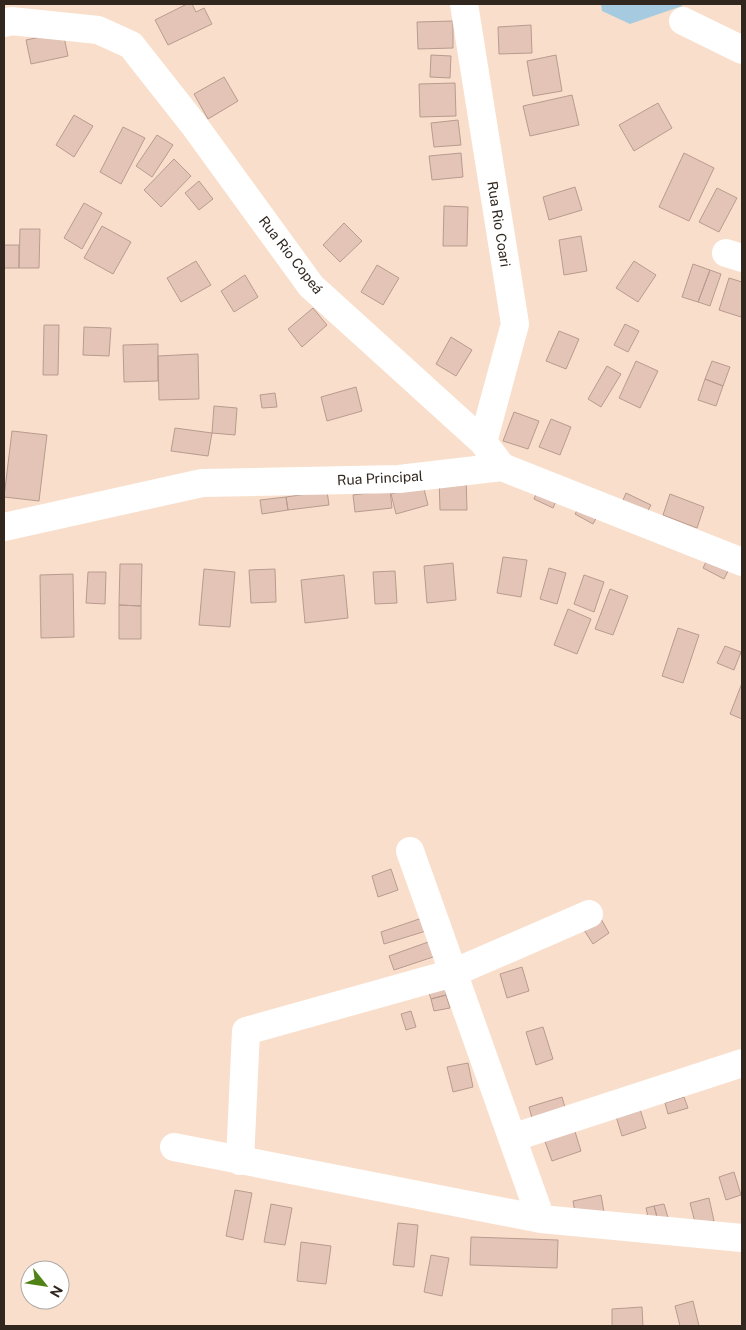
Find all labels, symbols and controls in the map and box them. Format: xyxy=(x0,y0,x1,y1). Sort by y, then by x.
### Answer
street label: Rua Rio Coari xyxy=(484,180,514,268)
street label: Rua Rio Copeá xyxy=(256,213,326,297)
street label: Rua Principal xyxy=(337,468,423,488)
north arrow xyxy=(20,1260,70,1310)
text: N xyxy=(47,1283,66,1300)

